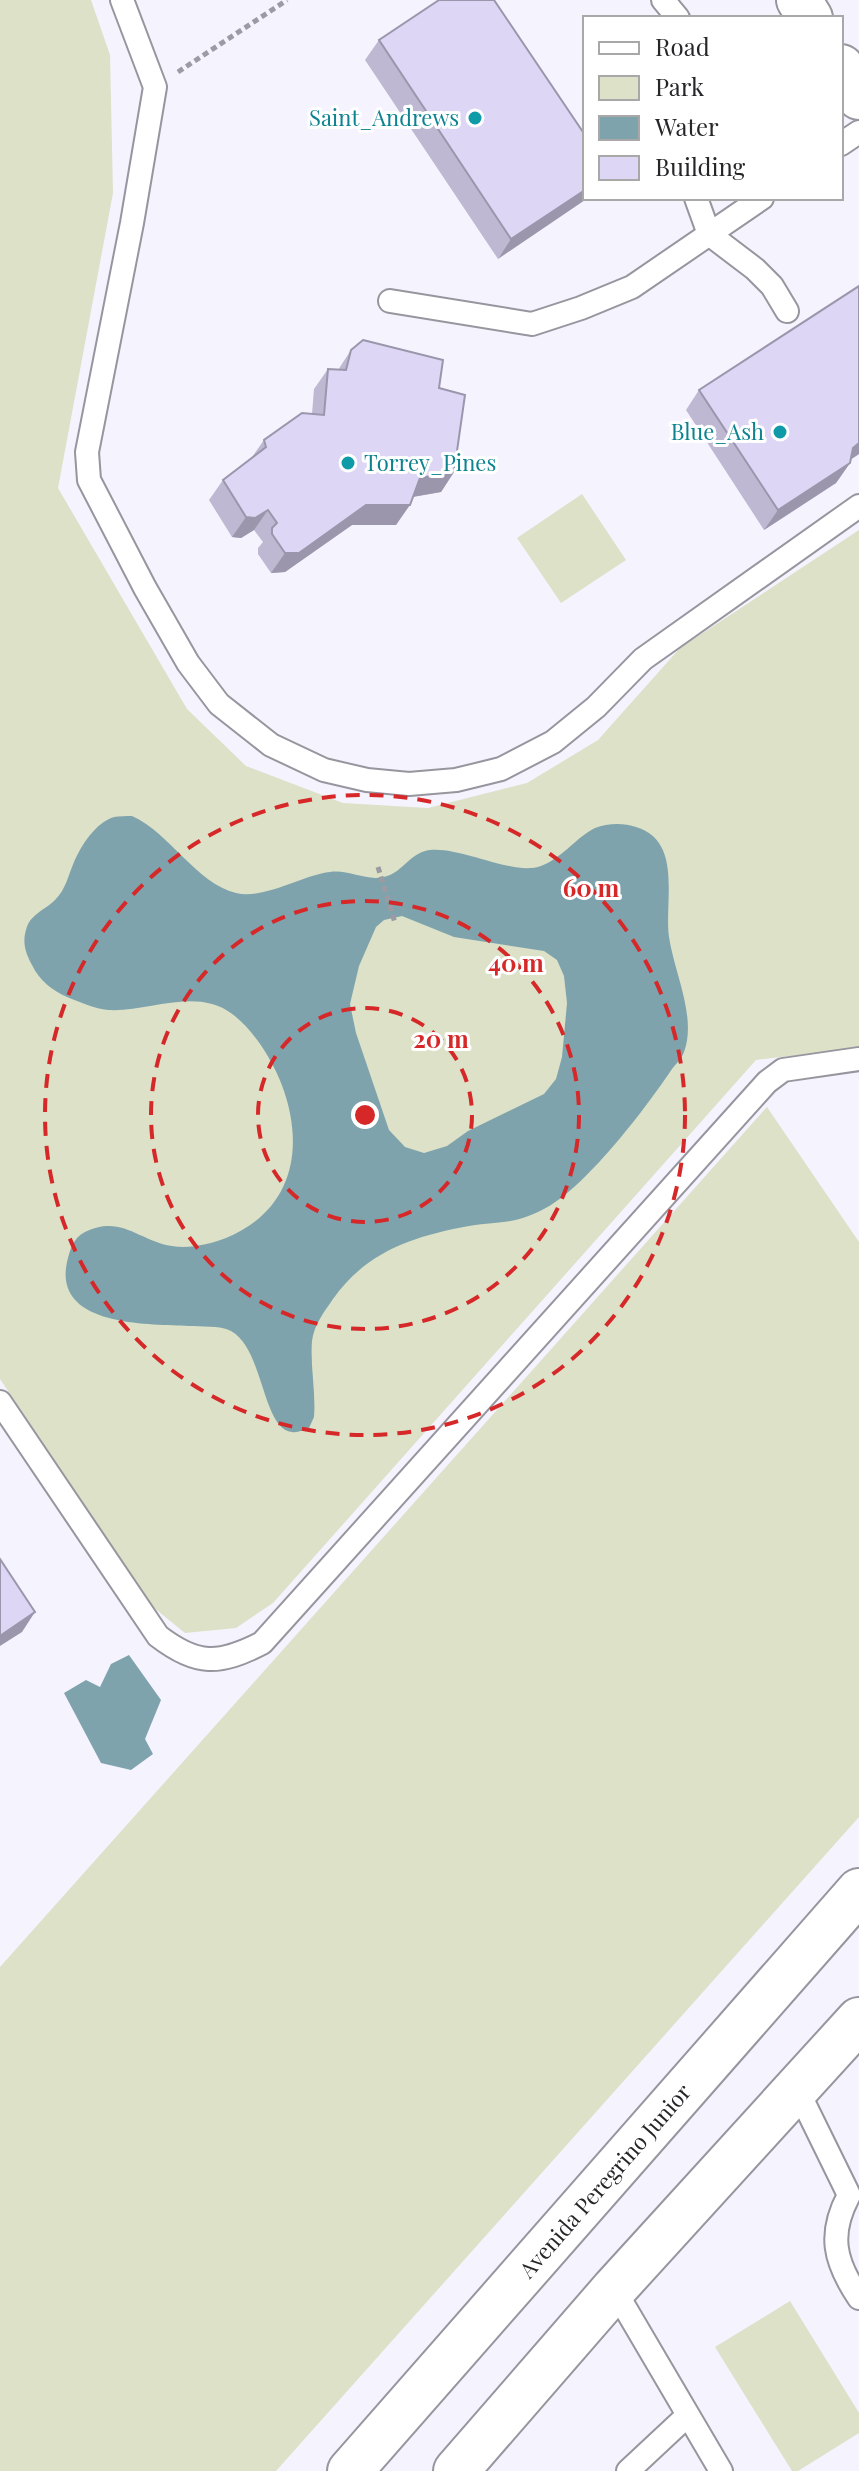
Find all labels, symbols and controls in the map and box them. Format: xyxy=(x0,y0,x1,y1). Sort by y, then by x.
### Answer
legend xyxy=(583,16,843,200)
text: Road xyxy=(655,30,710,62)
text: Park xyxy=(655,70,705,102)
place label: Saint_Andrews xyxy=(309,102,459,132)
marker: Saint_Andrews xyxy=(466,109,484,127)
text: Water xyxy=(654,110,719,142)
text: Building xyxy=(655,150,746,182)
place label: Blue_Ash xyxy=(671,416,764,446)
marker: Blue_Ash xyxy=(771,423,789,441)
place label: Torrey_Pines xyxy=(364,447,496,477)
marker: Torrey_Pines xyxy=(339,454,357,472)
text: 60 m xyxy=(563,871,619,903)
text: 40 m xyxy=(488,946,544,978)
text: 20 m xyxy=(413,1022,469,1054)
centre of rings xyxy=(351,1101,379,1129)
street label: Avenida Peregrino Junior xyxy=(511,2077,697,2284)

